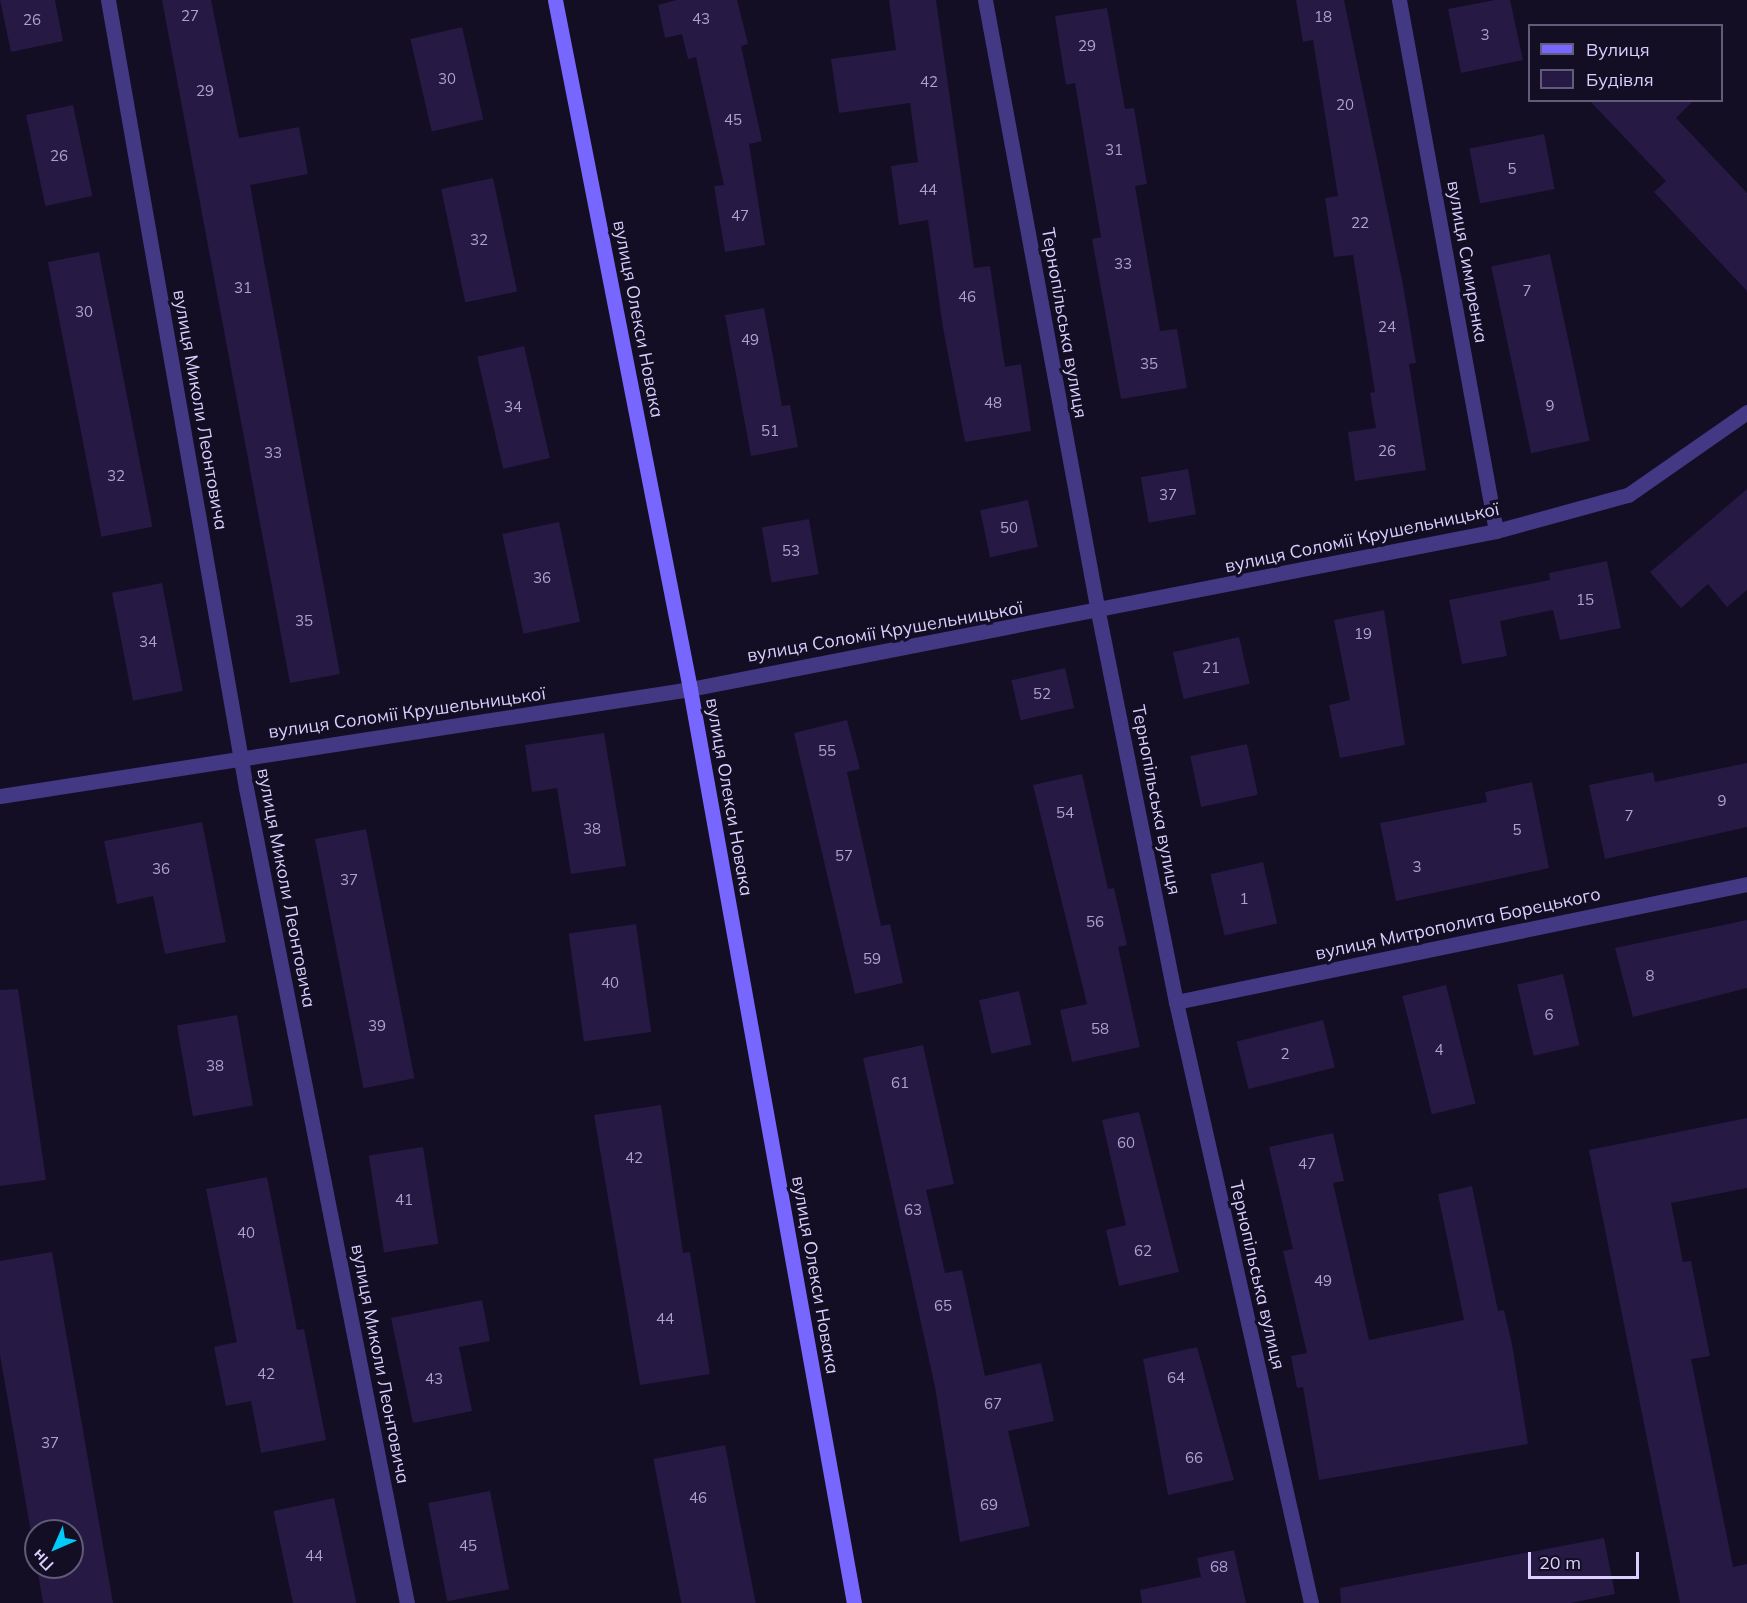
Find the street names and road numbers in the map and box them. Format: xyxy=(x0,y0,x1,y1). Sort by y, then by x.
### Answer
street label: вулиця Симиренка xyxy=(1442,179,1492,345)
street label: вулиця Олекси Новака xyxy=(608,219,668,419)
street label: Тернопільська вулиця xyxy=(1037,226,1091,420)
street label: вулиця Миколи Леонтовича xyxy=(168,288,232,532)
street label: вулиця Соломії Крушельницької xyxy=(1223,498,1501,578)
street label: вулиця Соломії Крушельницької xyxy=(745,597,1025,667)
street label: вулиця Соломії Крушельницької xyxy=(267,683,547,743)
street label: вулиця Олекси Новака xyxy=(701,696,757,898)
street label: Тернопільська вулиця xyxy=(1127,703,1185,897)
street label: вулиця Миколи Леонтовича xyxy=(252,766,320,1010)
street label: вулиця Митрополита Борецького xyxy=(1313,883,1603,965)
street label: вулиця Олекси Новака xyxy=(787,1174,843,1376)
street label: Тернопільська вулиця xyxy=(1225,1179,1289,1371)
street label: вулиця Миколи Леонтовича xyxy=(346,1242,414,1486)

